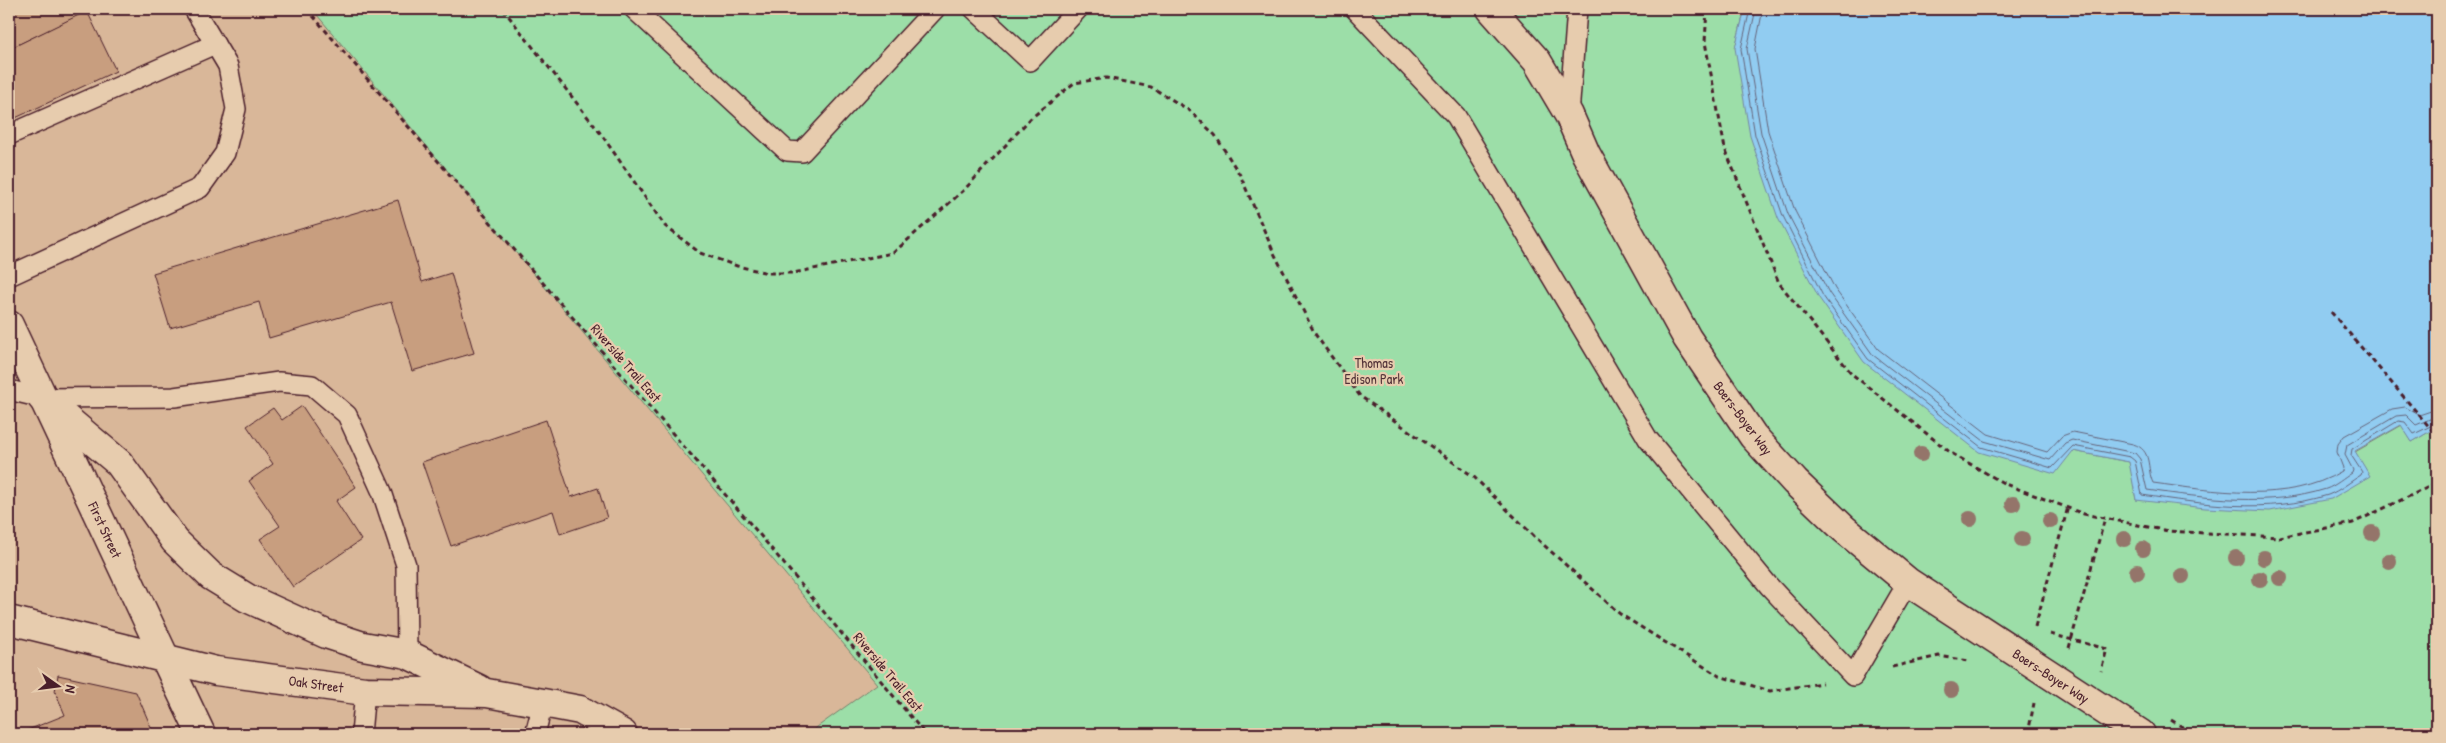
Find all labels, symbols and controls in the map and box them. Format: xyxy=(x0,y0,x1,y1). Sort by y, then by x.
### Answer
street label: Riverside Trail East xyxy=(587,319,666,406)
park label: Thomas Edison Park xyxy=(1345,353,1404,388)
street label: Boers-Boyer Way xyxy=(1709,377,1777,459)
street label: First Street xyxy=(84,498,127,561)
street label: Riverside Trail East xyxy=(850,628,927,716)
street label: Boers-Boyer Way xyxy=(2009,644,2093,708)
north arrow xyxy=(32,660,82,710)
street label: Oak Street xyxy=(288,670,345,697)
text: N xyxy=(61,683,81,696)

